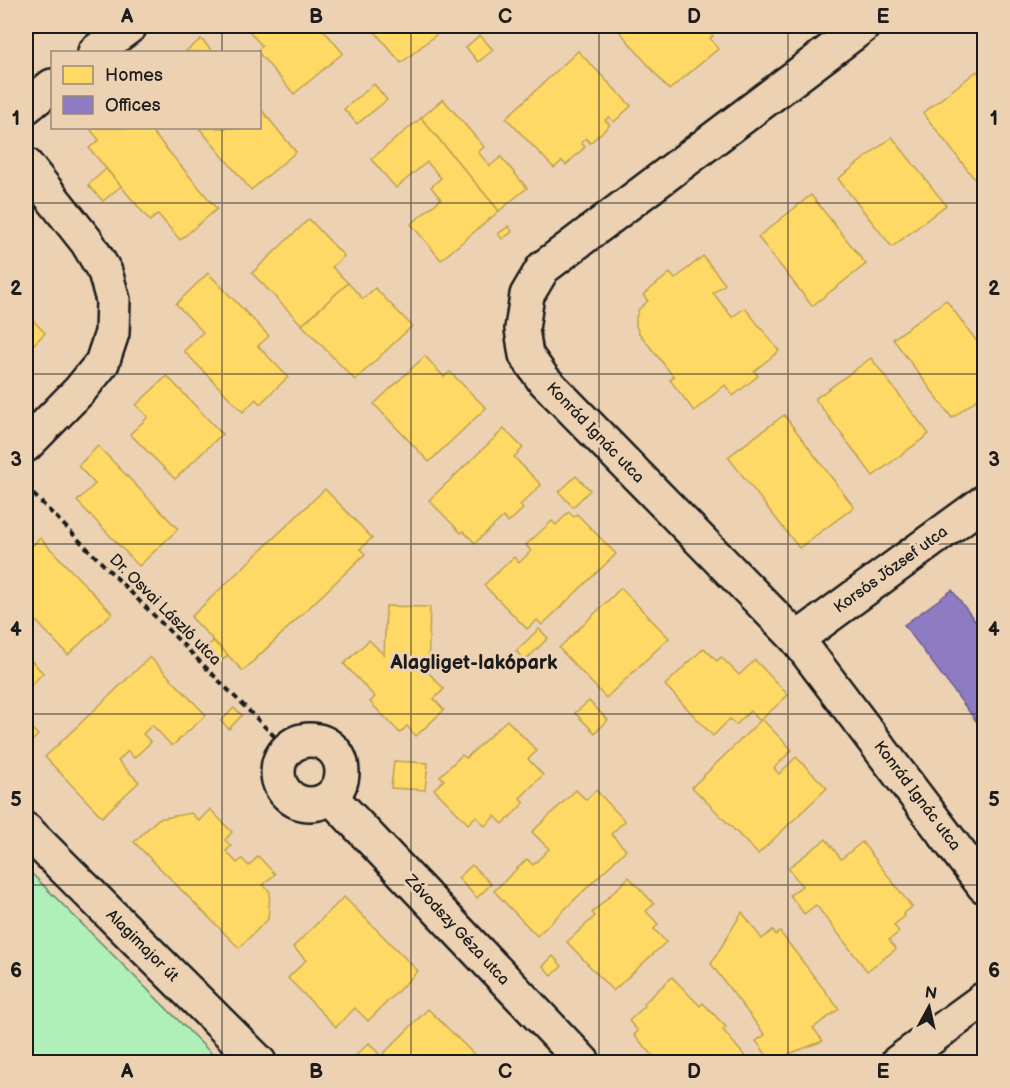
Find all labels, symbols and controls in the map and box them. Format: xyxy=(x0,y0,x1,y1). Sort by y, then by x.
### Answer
text: A xyxy=(120,5,134,29)
text: B xyxy=(309,5,323,29)
text: C xyxy=(498,5,512,29)
text: D xyxy=(687,5,701,29)
text: E xyxy=(877,5,890,29)
legend xyxy=(51,51,261,129)
text: Homes xyxy=(105,65,163,86)
text: Offices xyxy=(105,95,161,116)
text: 1 xyxy=(12,107,20,131)
text: 1 xyxy=(990,107,998,131)
text: 2 xyxy=(10,277,22,301)
text: 2 xyxy=(988,277,1000,301)
street label: Konrád Ignác utca xyxy=(542,379,648,487)
text: 3 xyxy=(10,448,22,472)
text: 3 xyxy=(988,448,1000,472)
street label: Korsós József utca xyxy=(831,522,951,618)
street label: Dr. Osvai László utca xyxy=(105,550,225,670)
text: 4 xyxy=(10,618,22,642)
text: 4 xyxy=(988,618,1000,642)
district label: Alagliget-lakópark xyxy=(389,651,558,675)
street label: Konrád Ignác utca xyxy=(870,737,964,855)
text: 5 xyxy=(10,788,22,812)
text: 5 xyxy=(988,788,1000,812)
street label: Závodszy Géza utca xyxy=(400,870,513,989)
street label: Alagimajor út xyxy=(102,906,182,986)
text: 6 xyxy=(10,959,22,983)
text: 6 xyxy=(988,959,1000,983)
north arrow xyxy=(899,977,959,1037)
text: N xyxy=(924,983,938,1004)
text: A xyxy=(120,1060,134,1084)
text: B xyxy=(309,1060,323,1084)
text: C xyxy=(498,1060,512,1084)
text: D xyxy=(687,1060,701,1084)
text: E xyxy=(877,1060,890,1084)

